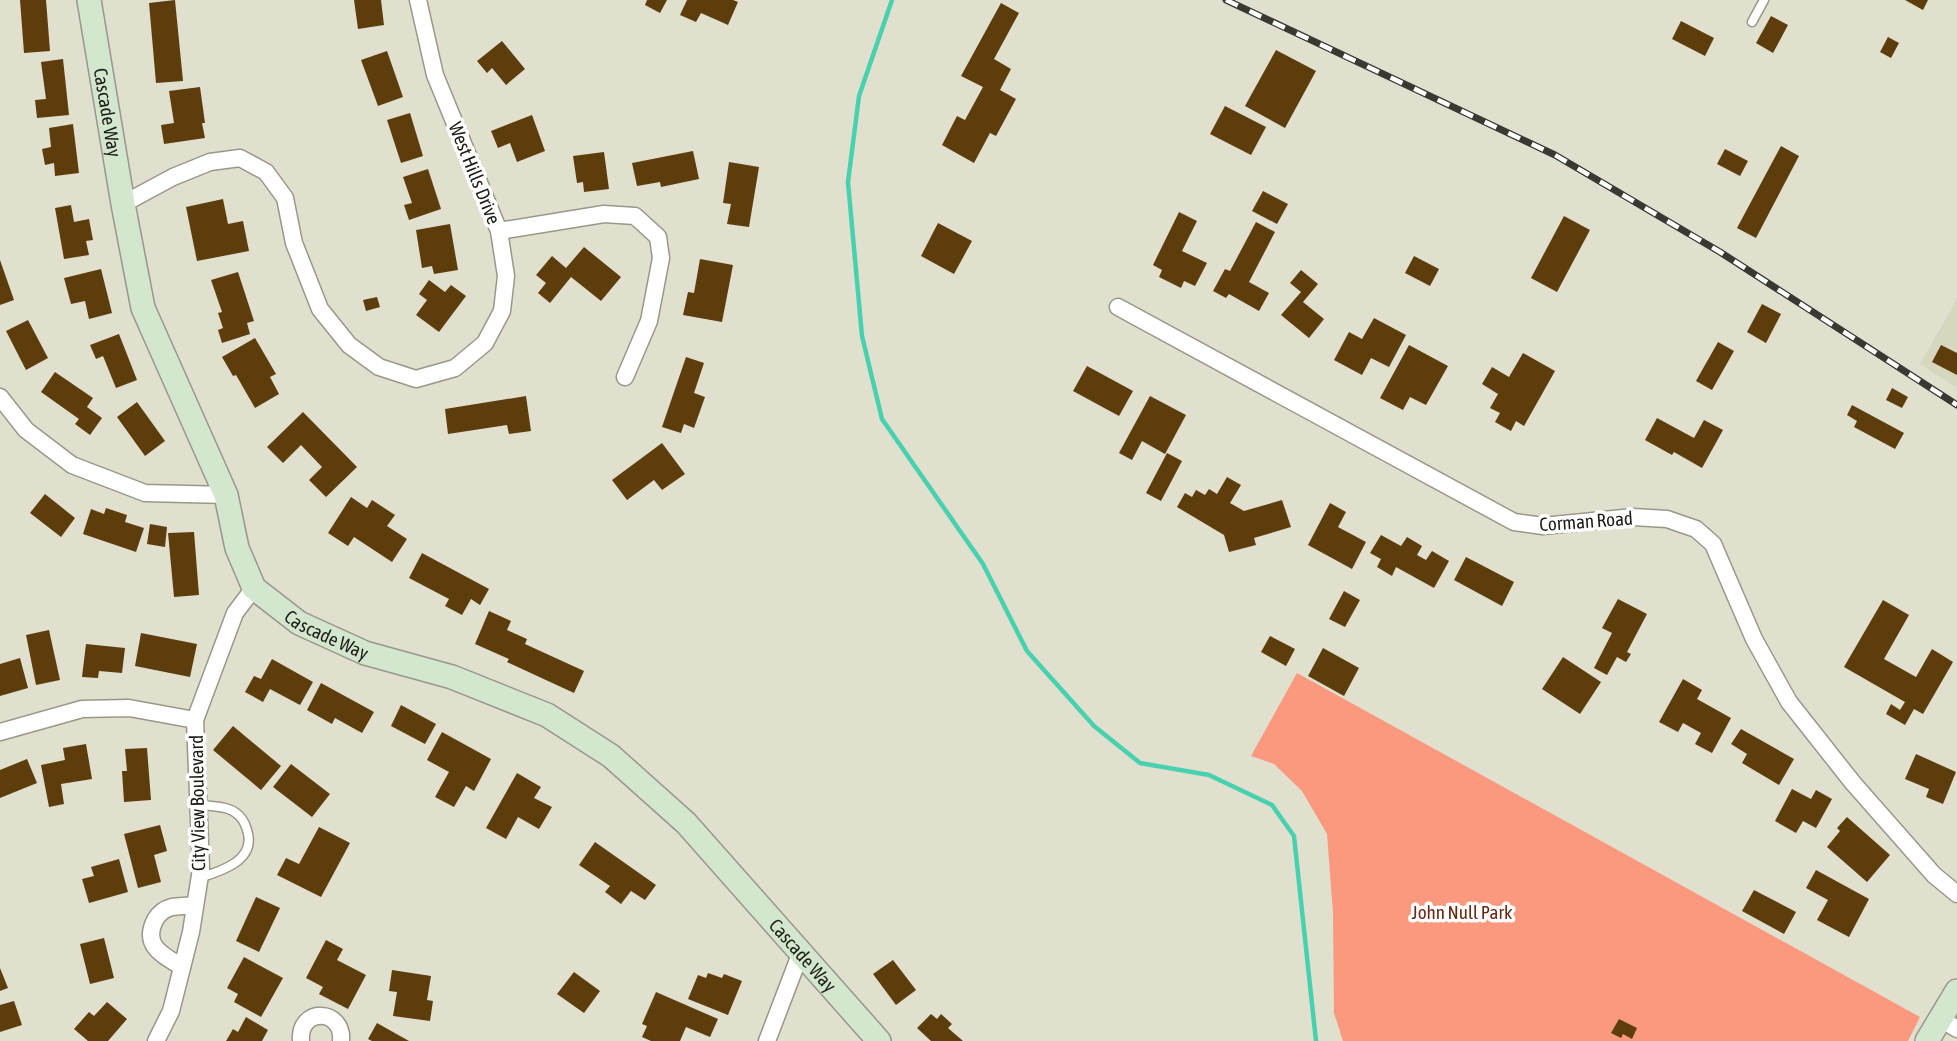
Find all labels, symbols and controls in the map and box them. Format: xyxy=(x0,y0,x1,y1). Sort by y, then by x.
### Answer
street label: Cascade Way xyxy=(89,66,126,159)
street label: West Hills Drive xyxy=(445,119,505,227)
street label: Corman Road xyxy=(1538,507,1634,535)
street label: Cascade Way xyxy=(280,605,372,664)
street label: City View Boulevard xyxy=(185,735,209,871)
park label: John Null Park xyxy=(1412,901,1513,923)
street label: Cascade Way xyxy=(765,914,841,996)

